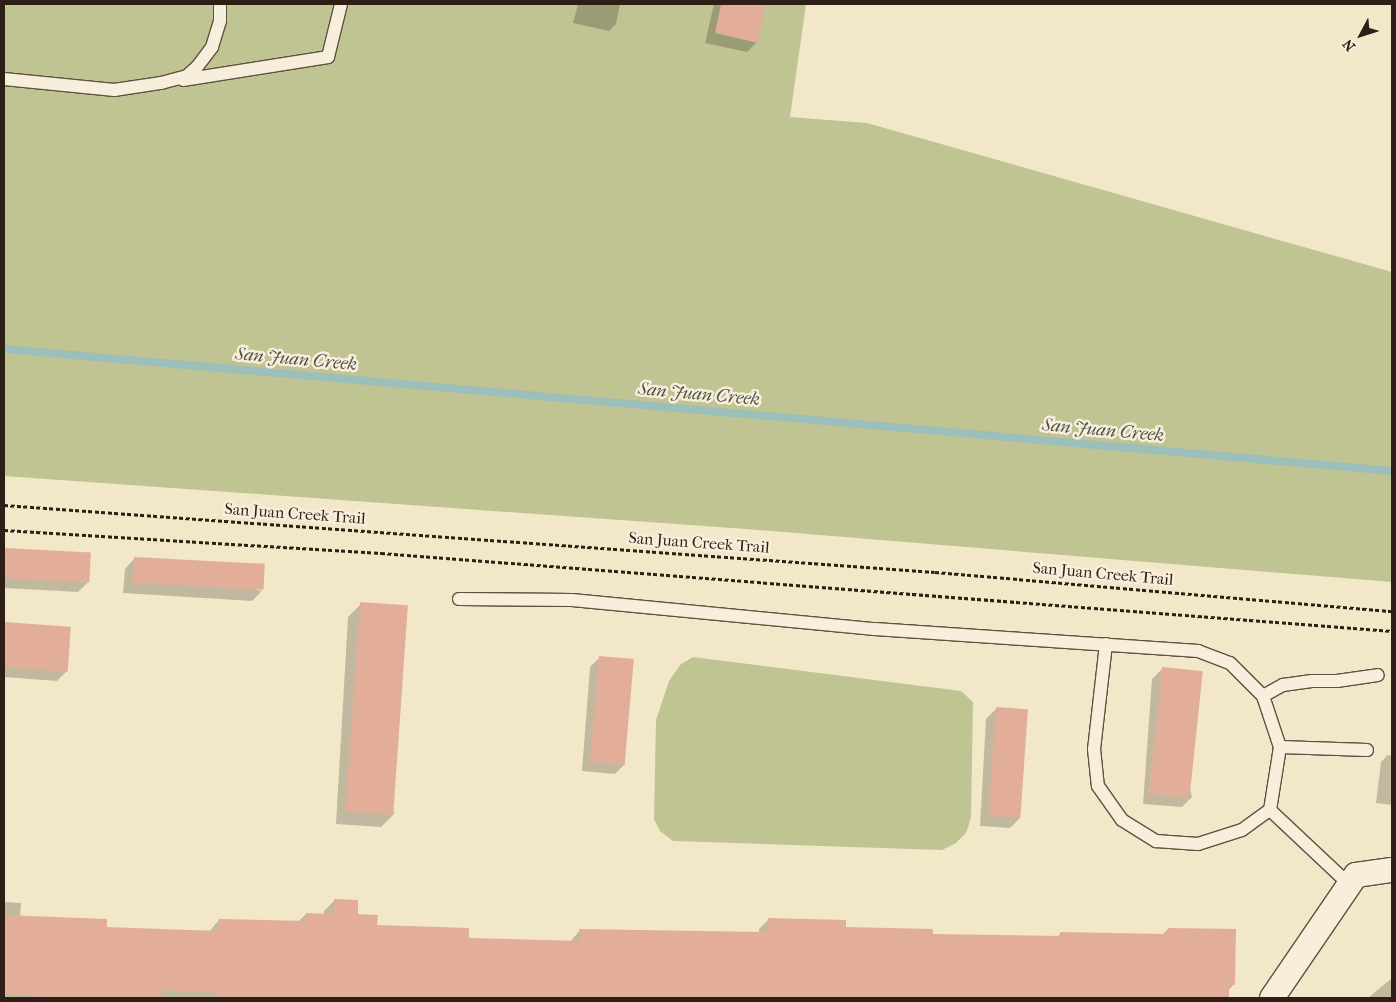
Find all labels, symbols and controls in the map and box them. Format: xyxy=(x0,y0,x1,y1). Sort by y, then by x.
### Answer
north arrow xyxy=(1336,10,1386,60)
text: N xyxy=(1339,35,1359,54)
water label: San Juan Creek xyxy=(234,344,358,376)
water label: San Juan Creek xyxy=(637,379,761,411)
water label: San Juan Creek xyxy=(1041,415,1165,447)
street label: San Juan Creek Trail xyxy=(224,499,366,529)
street label: San Juan Creek Trail xyxy=(628,528,770,558)
street label: San Juan Creek Trail xyxy=(1032,558,1174,590)

